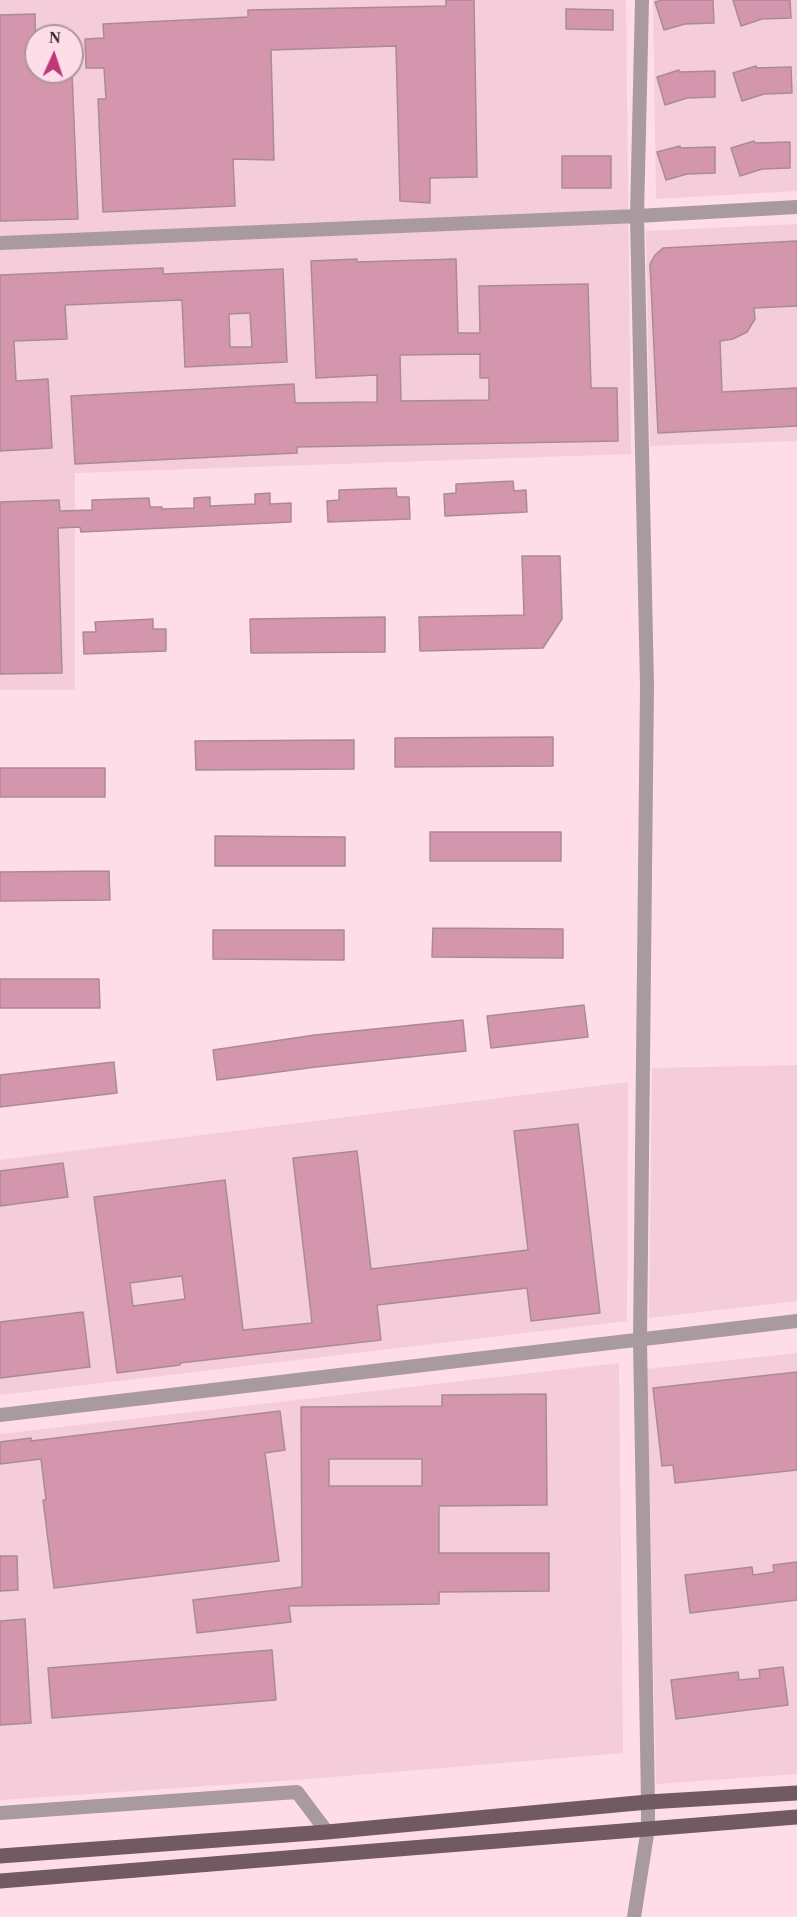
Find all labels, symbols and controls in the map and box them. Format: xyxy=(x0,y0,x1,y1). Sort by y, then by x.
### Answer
north arrow xyxy=(24,24,84,84)
text: N xyxy=(49,29,61,46)

